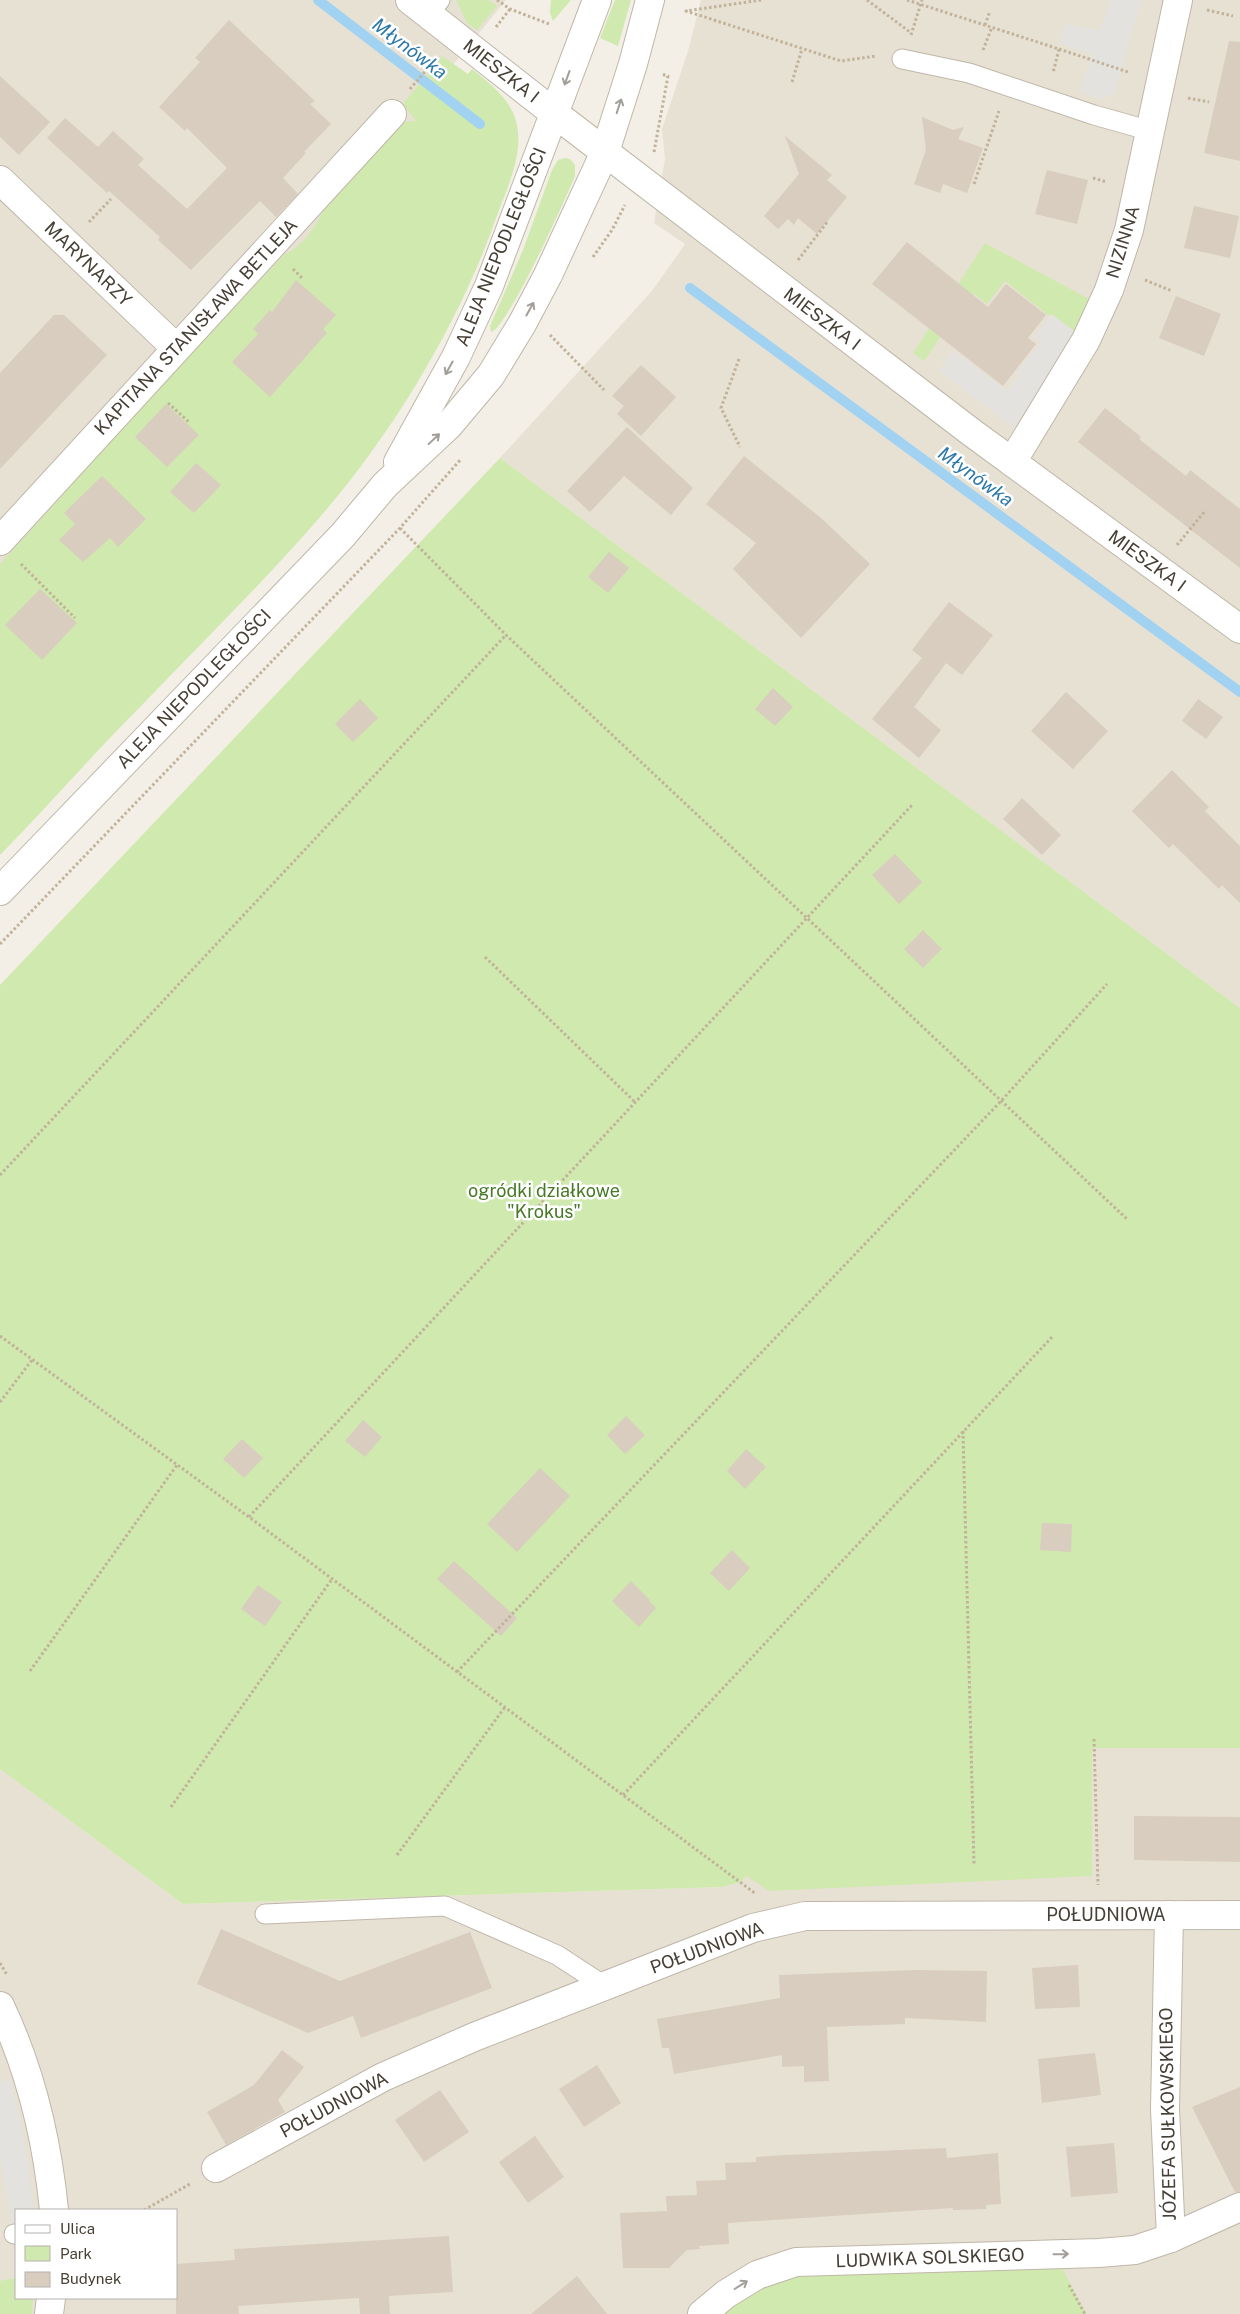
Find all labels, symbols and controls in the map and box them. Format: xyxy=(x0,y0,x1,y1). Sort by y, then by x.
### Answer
water label: Młynówka xyxy=(368,13,452,83)
street label: MIESZKA I xyxy=(459,34,543,107)
one-way arrow xyxy=(562,70,571,86)
one-way arrow xyxy=(615,98,625,114)
street label: ALEJA NIEPODLEGŁOŚCI xyxy=(450,144,550,349)
street label: NIZINNA xyxy=(1101,203,1144,281)
street label: KAPITANA STANISŁAWA BETLEJA xyxy=(90,214,302,439)
street label: MARYNARZY xyxy=(41,217,136,310)
street label: MIESZKA I xyxy=(780,283,865,354)
one-way arrow xyxy=(525,302,535,317)
one-way arrow xyxy=(444,360,454,375)
one-way arrow xyxy=(427,433,440,445)
water label: Młynówka xyxy=(934,441,1018,511)
street label: MIESZKA I xyxy=(1105,526,1190,596)
street label: ALEJA NIEPODLEGŁOŚCI xyxy=(112,604,275,772)
park label: ogródki działkowe "Krokus" xyxy=(468,1180,620,1222)
street label: POŁUDNIOWA xyxy=(1046,1904,1166,1925)
street label: POŁUDNIOWA xyxy=(647,1917,767,1978)
street label: JÓZEFA SUŁKOWSKIEGO xyxy=(1154,2007,1180,2221)
street label: POŁUDNIOWA xyxy=(276,2067,392,2142)
legend xyxy=(15,2209,178,2299)
text: Ulica xyxy=(60,2220,95,2237)
street label: LUDWIKA SOLSKIEGO xyxy=(835,2244,1025,2271)
text: Park xyxy=(60,2245,92,2262)
one-way arrow xyxy=(1052,2249,1069,2259)
text: Budynek xyxy=(60,2270,121,2287)
one-way arrow xyxy=(734,2280,748,2290)

